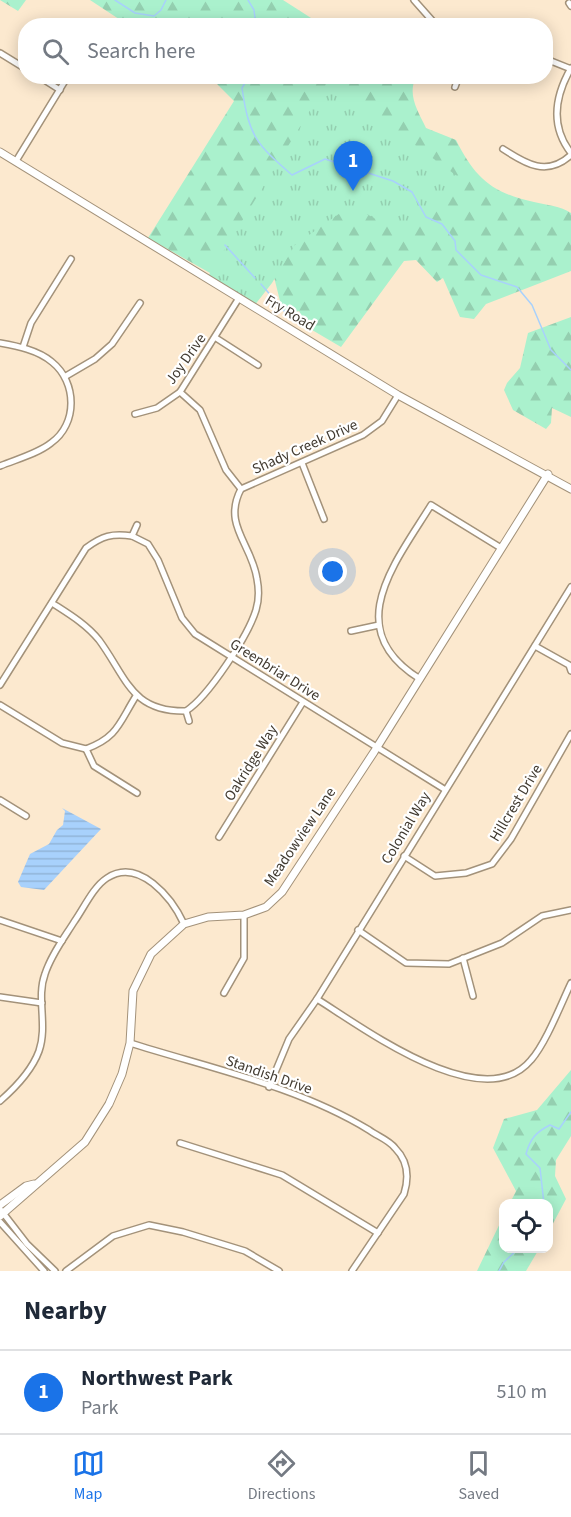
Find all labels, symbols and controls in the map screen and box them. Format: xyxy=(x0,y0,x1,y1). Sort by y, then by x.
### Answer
search box xyxy=(18,18,553,84)
icon: search xyxy=(39,35,72,68)
text: Search here xyxy=(87,35,195,67)
pin: 1 xyxy=(334,142,372,191)
street label: Fry Road xyxy=(261,290,319,336)
street label: Joy Drive xyxy=(161,329,211,389)
street label: Shady Creek Drive xyxy=(249,414,361,480)
your location xyxy=(318,557,347,586)
street label: Greenbriar Drive xyxy=(226,634,324,706)
street label: Oakridge Way xyxy=(219,721,283,805)
street label: Hillcrest Drive xyxy=(485,760,547,846)
street label: Meadowview Lane xyxy=(259,783,341,891)
street label: Colonial Way xyxy=(376,788,436,868)
street label: Standish Drive xyxy=(223,1050,315,1100)
map controls xyxy=(499,1199,553,1253)
button: locate xyxy=(499,1199,553,1253)
text: Nearby xyxy=(24,1292,107,1329)
text: Northwest Park xyxy=(81,1362,233,1394)
text: 1 xyxy=(38,1378,49,1406)
text: 510 m xyxy=(497,1378,547,1406)
text: Park xyxy=(81,1394,118,1422)
tab: Map xyxy=(72,1447,105,1505)
tab: Directions xyxy=(248,1447,315,1505)
tab: Saved xyxy=(459,1447,499,1505)

